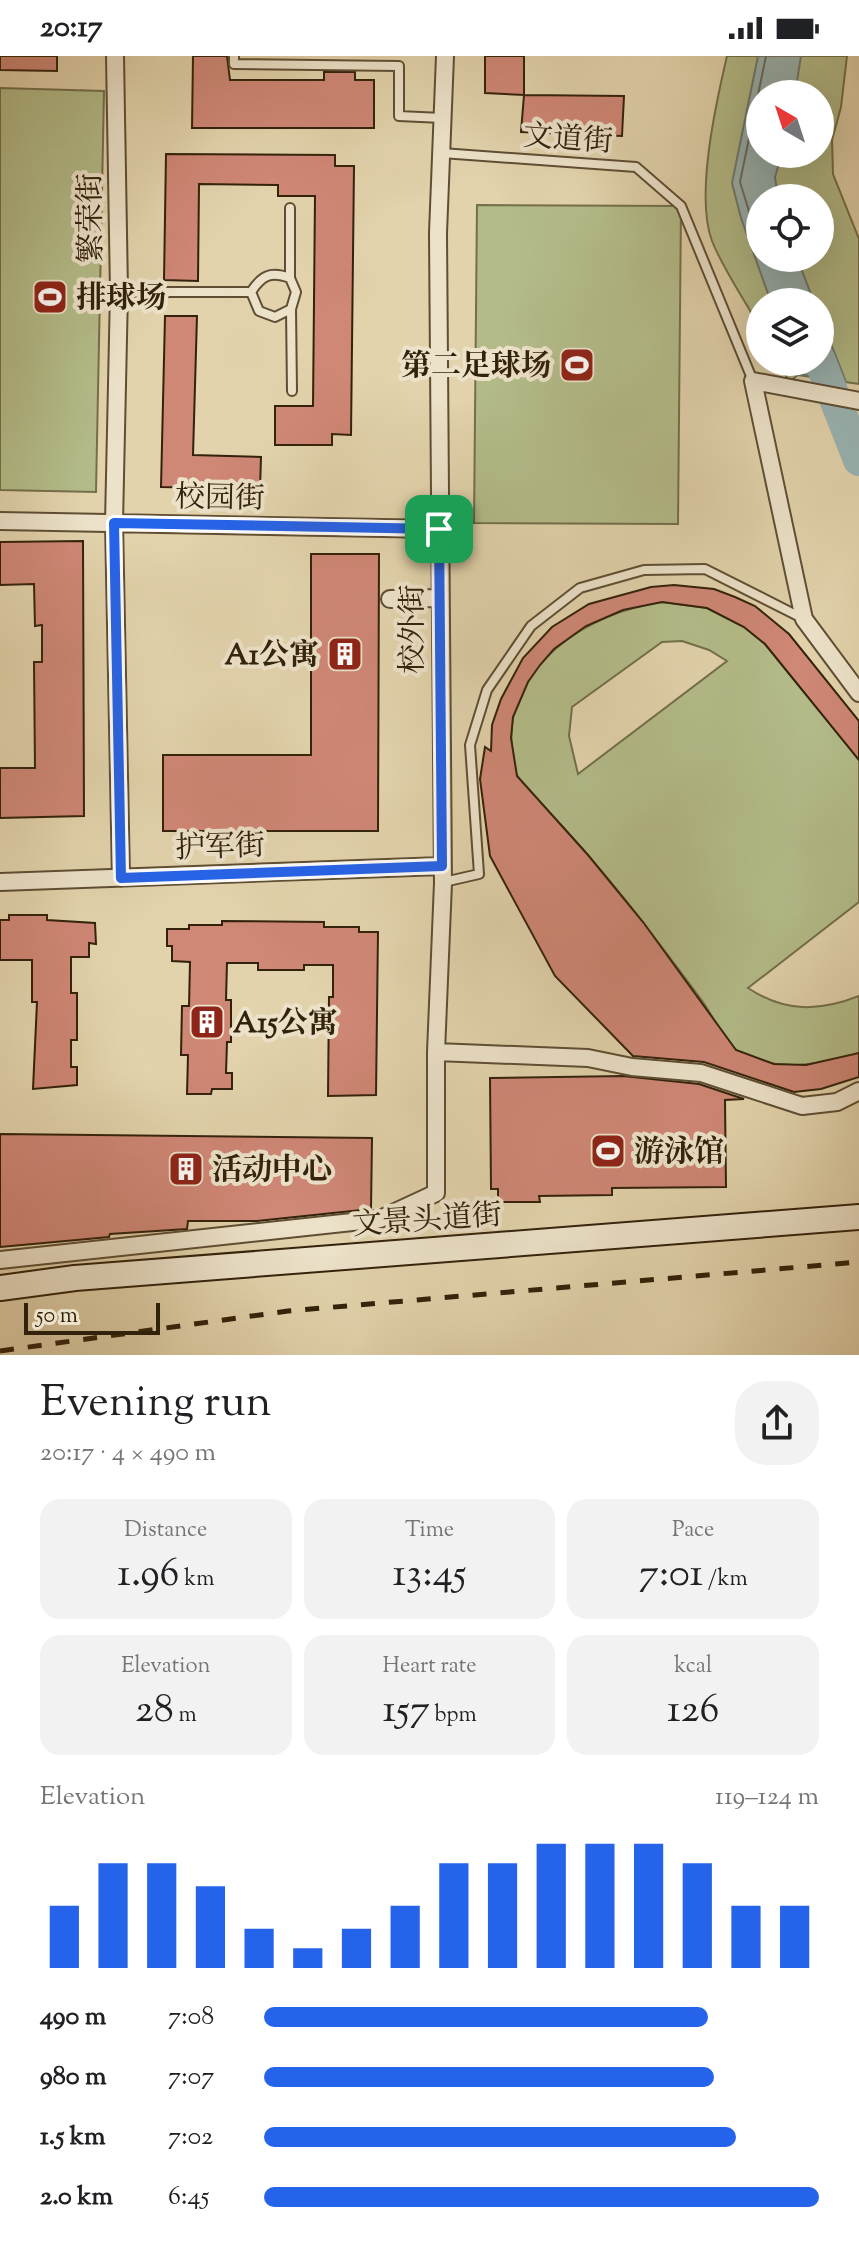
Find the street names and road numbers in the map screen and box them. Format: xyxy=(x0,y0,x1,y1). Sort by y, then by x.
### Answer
street label: 文道街 xyxy=(521,116,614,165)
street label: 繁荣街 xyxy=(70,173,115,263)
street label: 校园街 xyxy=(175,477,265,522)
street label: 校外街 xyxy=(393,584,436,674)
street label: 护军街 xyxy=(174,825,266,872)
street label: 文景头道街 xyxy=(351,1195,503,1248)

